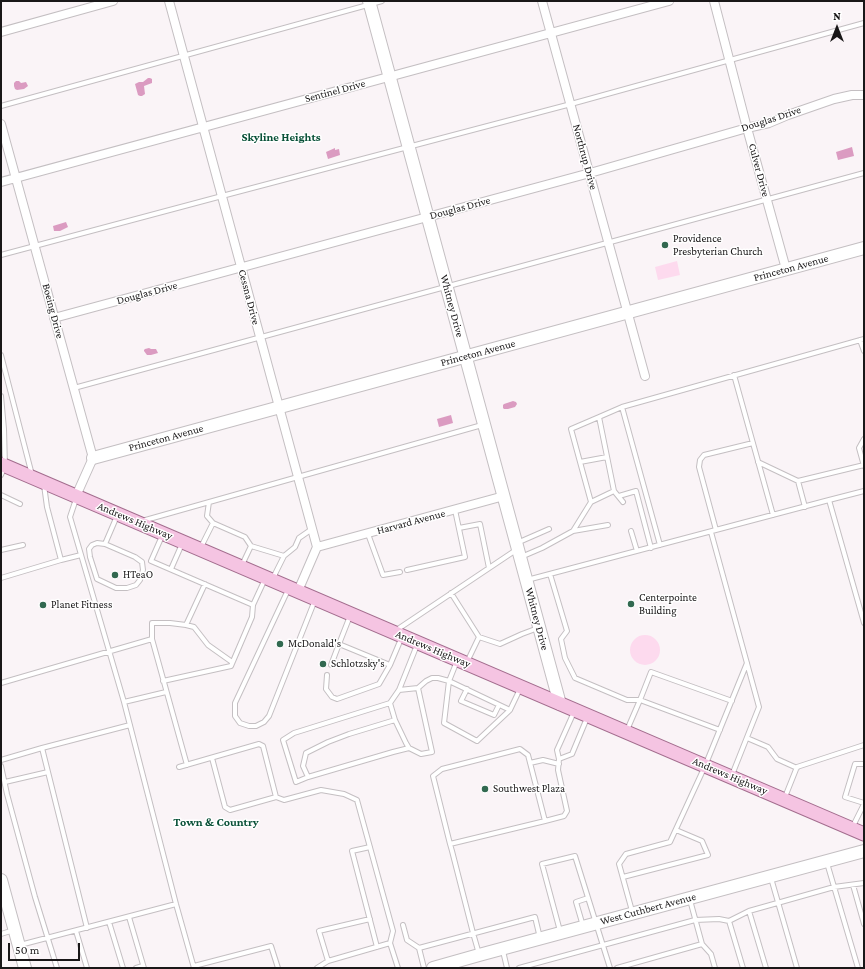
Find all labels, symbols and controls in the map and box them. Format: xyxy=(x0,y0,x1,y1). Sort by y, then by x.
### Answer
north arrow xyxy=(817,8,857,48)
text: N xyxy=(833,10,841,22)
street label: Sentinel Drive xyxy=(303,77,367,105)
street label: Douglas Drive xyxy=(739,103,803,135)
street label: Northrup Drive xyxy=(570,123,600,191)
district label: Skyline Heights xyxy=(241,130,321,144)
street label: Culver Drive xyxy=(746,142,772,198)
street label: Douglas Drive xyxy=(428,194,492,222)
place label: Providence Presbyterian Church xyxy=(673,232,763,258)
marker: Providence Presbyterian Church xyxy=(660,240,670,250)
street label: Princeton Avenue xyxy=(752,252,830,284)
street label: Cessna Drive xyxy=(235,268,263,326)
street label: Whitney Drive xyxy=(437,273,467,339)
street label: Douglas Drive xyxy=(115,279,179,307)
street label: Boeing Drive xyxy=(39,282,67,340)
street label: Princeton Avenue xyxy=(439,337,517,369)
street label: Princeton Avenue xyxy=(127,422,205,454)
street label: Andrews Highway xyxy=(95,499,175,543)
street label: Harvard Avenue xyxy=(375,507,447,537)
place label: HTeaO xyxy=(123,568,153,582)
marker: HTeaO xyxy=(110,570,120,580)
street label: Whitney Drive xyxy=(522,586,552,652)
place label: Centerpointe Building xyxy=(639,591,697,617)
place label: Planet Fitness xyxy=(51,598,112,612)
marker: Centerpointe Building xyxy=(626,599,636,609)
marker: Planet Fitness xyxy=(38,600,48,610)
street label: Andrews Highway xyxy=(393,627,473,671)
place label: McDonald's xyxy=(288,637,341,651)
marker: McDonald's xyxy=(275,639,285,649)
place label: Schlotzsky's xyxy=(331,657,384,671)
marker: Schlotzsky's xyxy=(318,659,328,669)
street label: Andrews Highway xyxy=(690,754,770,798)
place label: Southwest Plaza xyxy=(493,782,565,796)
marker: Southwest Plaza xyxy=(480,784,490,794)
district label: Town & Country xyxy=(173,815,259,829)
street label: West Cuthbert Avenue xyxy=(599,890,697,928)
scale bar xyxy=(10,935,82,961)
text: 50 m xyxy=(15,943,39,957)

